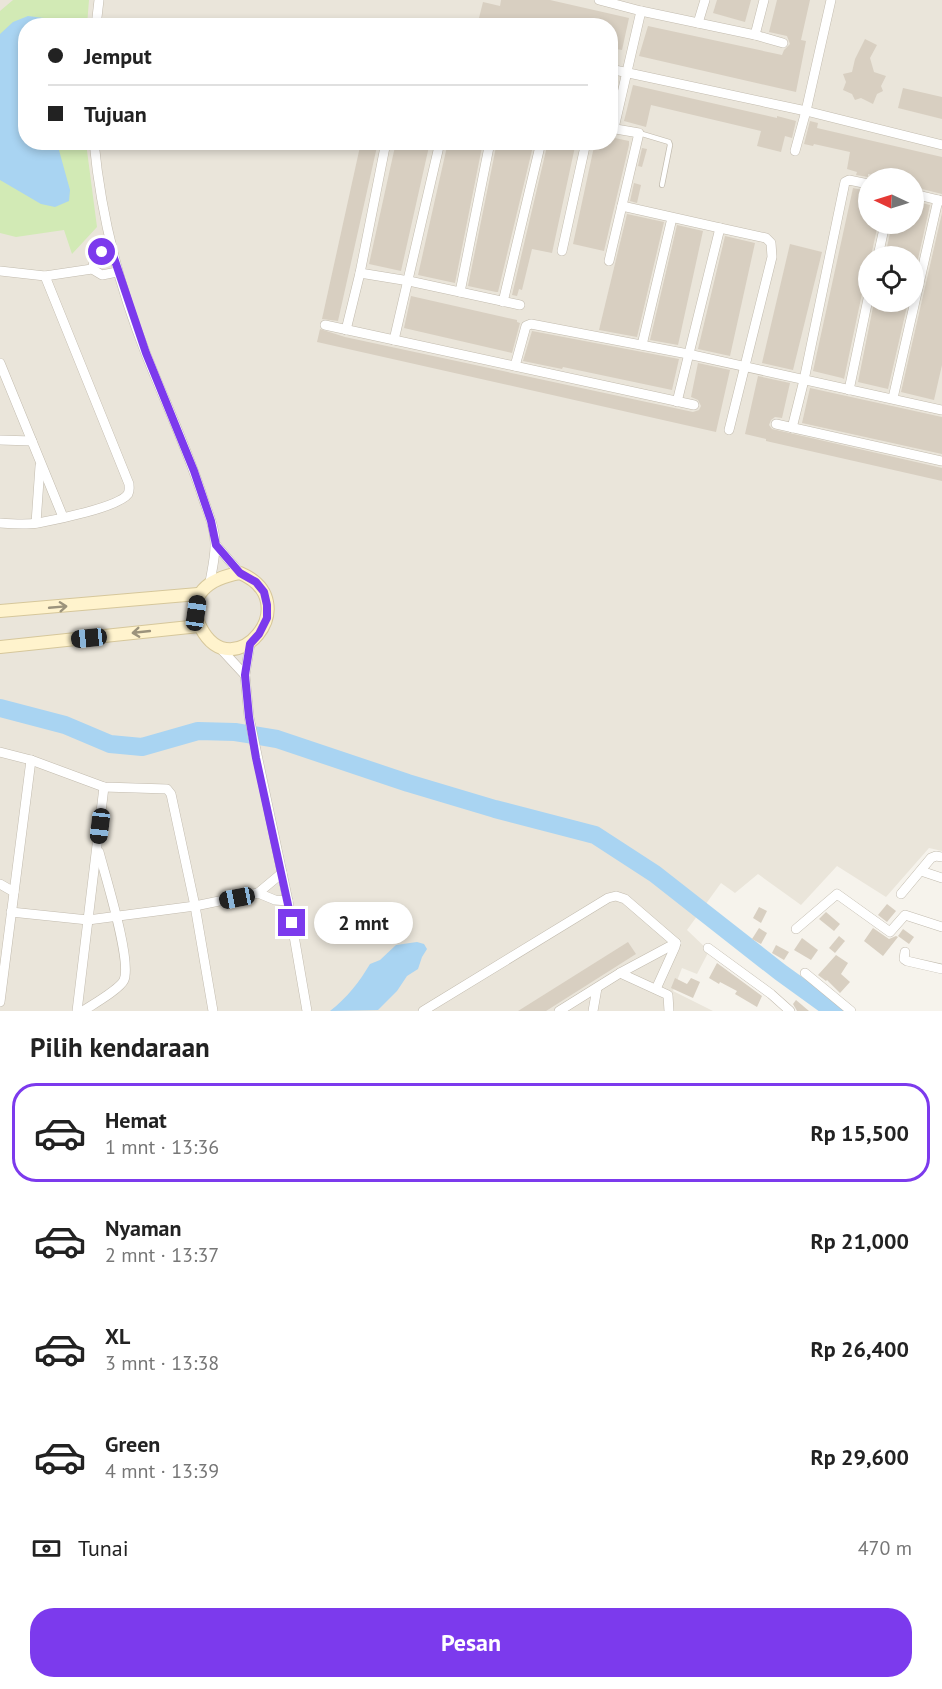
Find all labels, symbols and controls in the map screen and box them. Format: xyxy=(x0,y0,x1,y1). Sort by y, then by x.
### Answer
text: Jemput xyxy=(84,42,152,70)
text: Tujuan xyxy=(84,100,147,128)
north arrow xyxy=(858,168,924,234)
map controls xyxy=(858,168,924,312)
route start xyxy=(88,238,115,265)
button: locate xyxy=(858,246,924,312)
car xyxy=(185,594,207,632)
one-way arrow xyxy=(48,601,68,612)
car xyxy=(70,627,108,649)
one-way arrow xyxy=(132,627,152,638)
car xyxy=(89,807,111,845)
car xyxy=(218,886,256,910)
callout: 2 mnt xyxy=(313,902,412,944)
route end xyxy=(278,909,305,936)
text: 2 mnt xyxy=(338,910,389,936)
text: Pilih kendaraan xyxy=(30,1030,210,1064)
icon: car xyxy=(33,1106,87,1160)
text: Hemat xyxy=(105,1106,167,1134)
text: Rp 15,500 xyxy=(810,1119,909,1147)
text: 1 mnt · 13:36 xyxy=(105,1134,219,1160)
icon: car xyxy=(33,1214,87,1268)
text: Nyaman xyxy=(105,1214,182,1242)
text: Rp 21,000 xyxy=(810,1227,909,1255)
text: 2 mnt · 13:37 xyxy=(105,1242,219,1268)
icon: car xyxy=(33,1322,87,1376)
text: XL xyxy=(105,1322,130,1350)
text: Rp 26,400 xyxy=(810,1335,909,1363)
text: 3 mnt · 13:38 xyxy=(105,1350,219,1376)
icon: car xyxy=(33,1430,87,1484)
text: Green xyxy=(105,1430,160,1458)
text: Rp 29,600 xyxy=(810,1443,909,1471)
text: 4 mnt · 13:39 xyxy=(105,1458,219,1484)
icon: cash xyxy=(30,1532,63,1565)
text: Tunai xyxy=(78,1534,129,1562)
text: 470 m xyxy=(858,1535,912,1561)
button: Pesan xyxy=(30,1608,912,1677)

